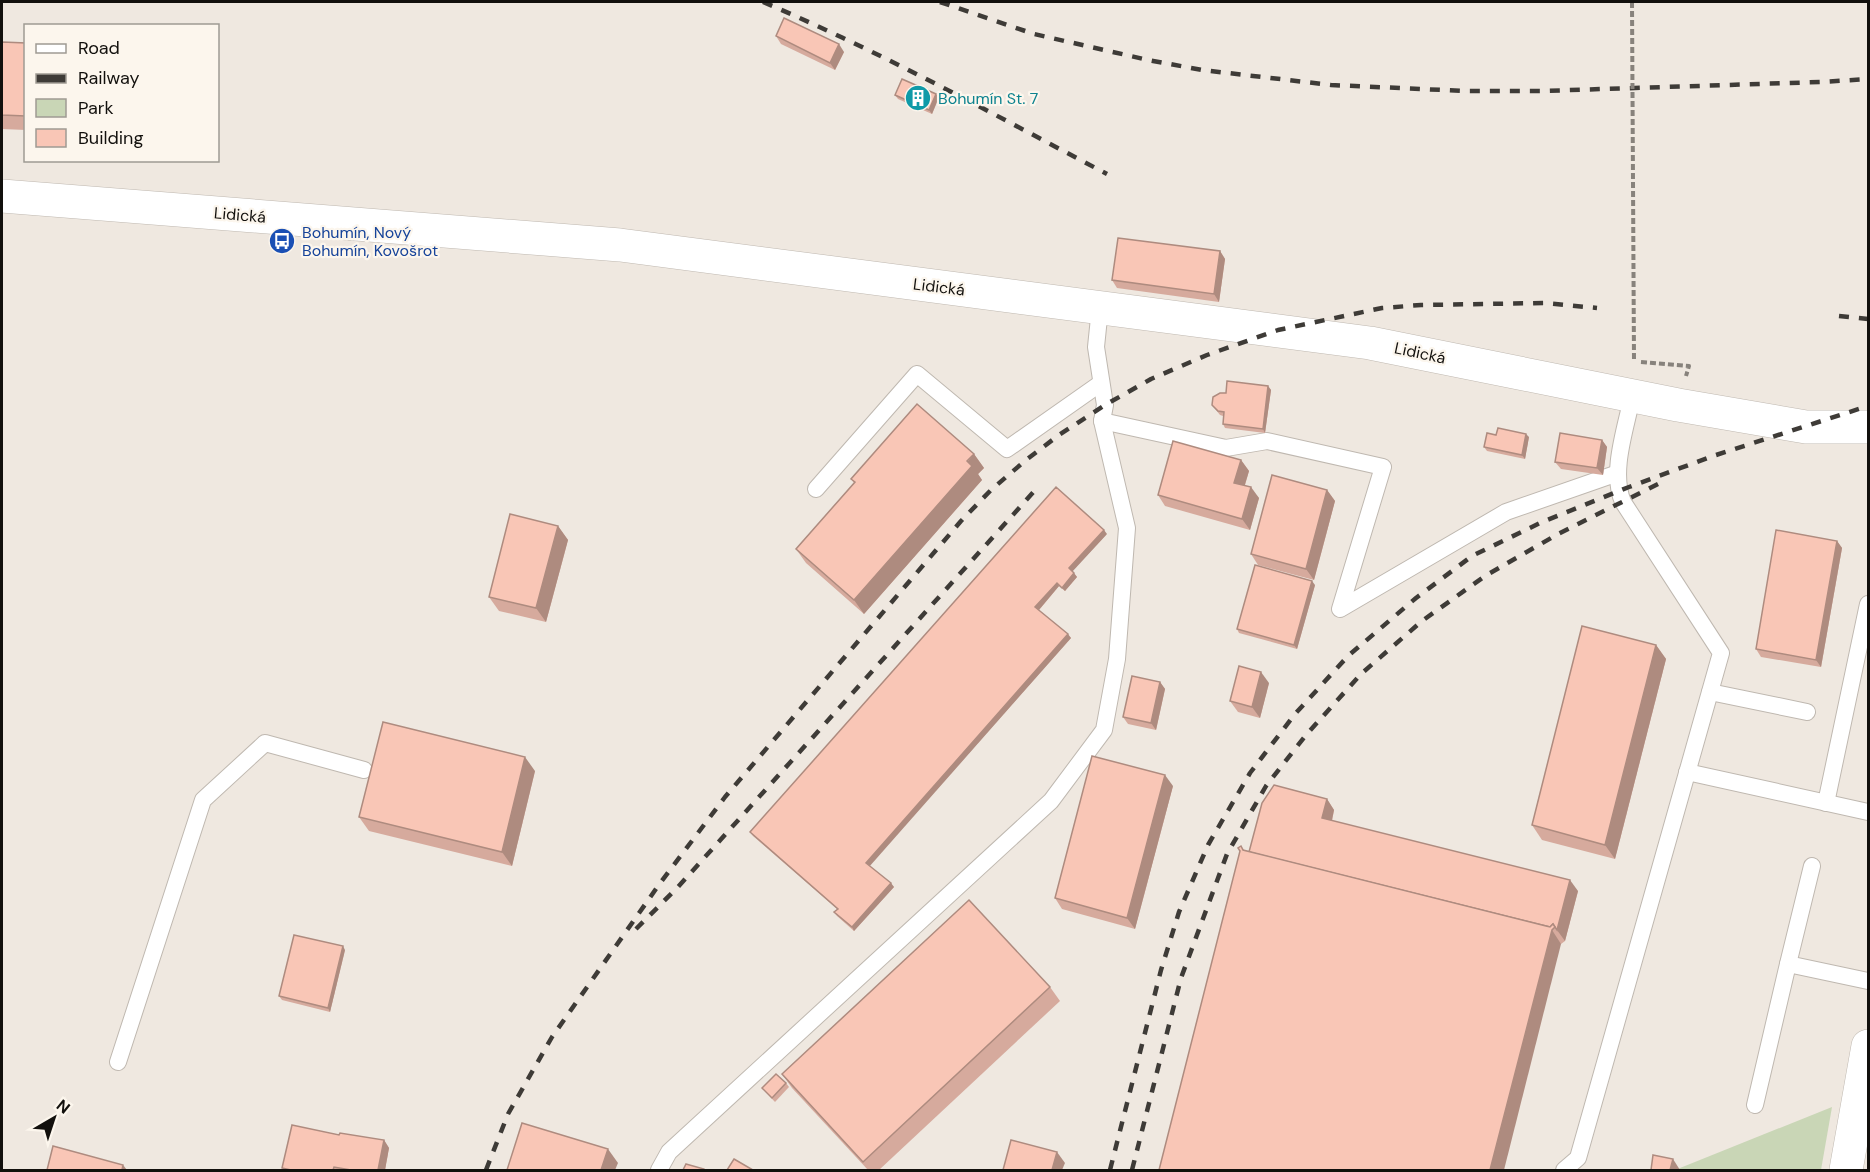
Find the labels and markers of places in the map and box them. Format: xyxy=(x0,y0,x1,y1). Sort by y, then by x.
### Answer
building icon: Bohumín St. 7 xyxy=(903,83,933,113)
place label: Bohumín St. 7 xyxy=(938,88,1038,109)
place label: Bohumín, Nový Bohumín, Kovošrot xyxy=(302,222,438,261)
bus stop icon: Bohumín, Nový Bohumín, Kovošrot xyxy=(267,226,297,256)

